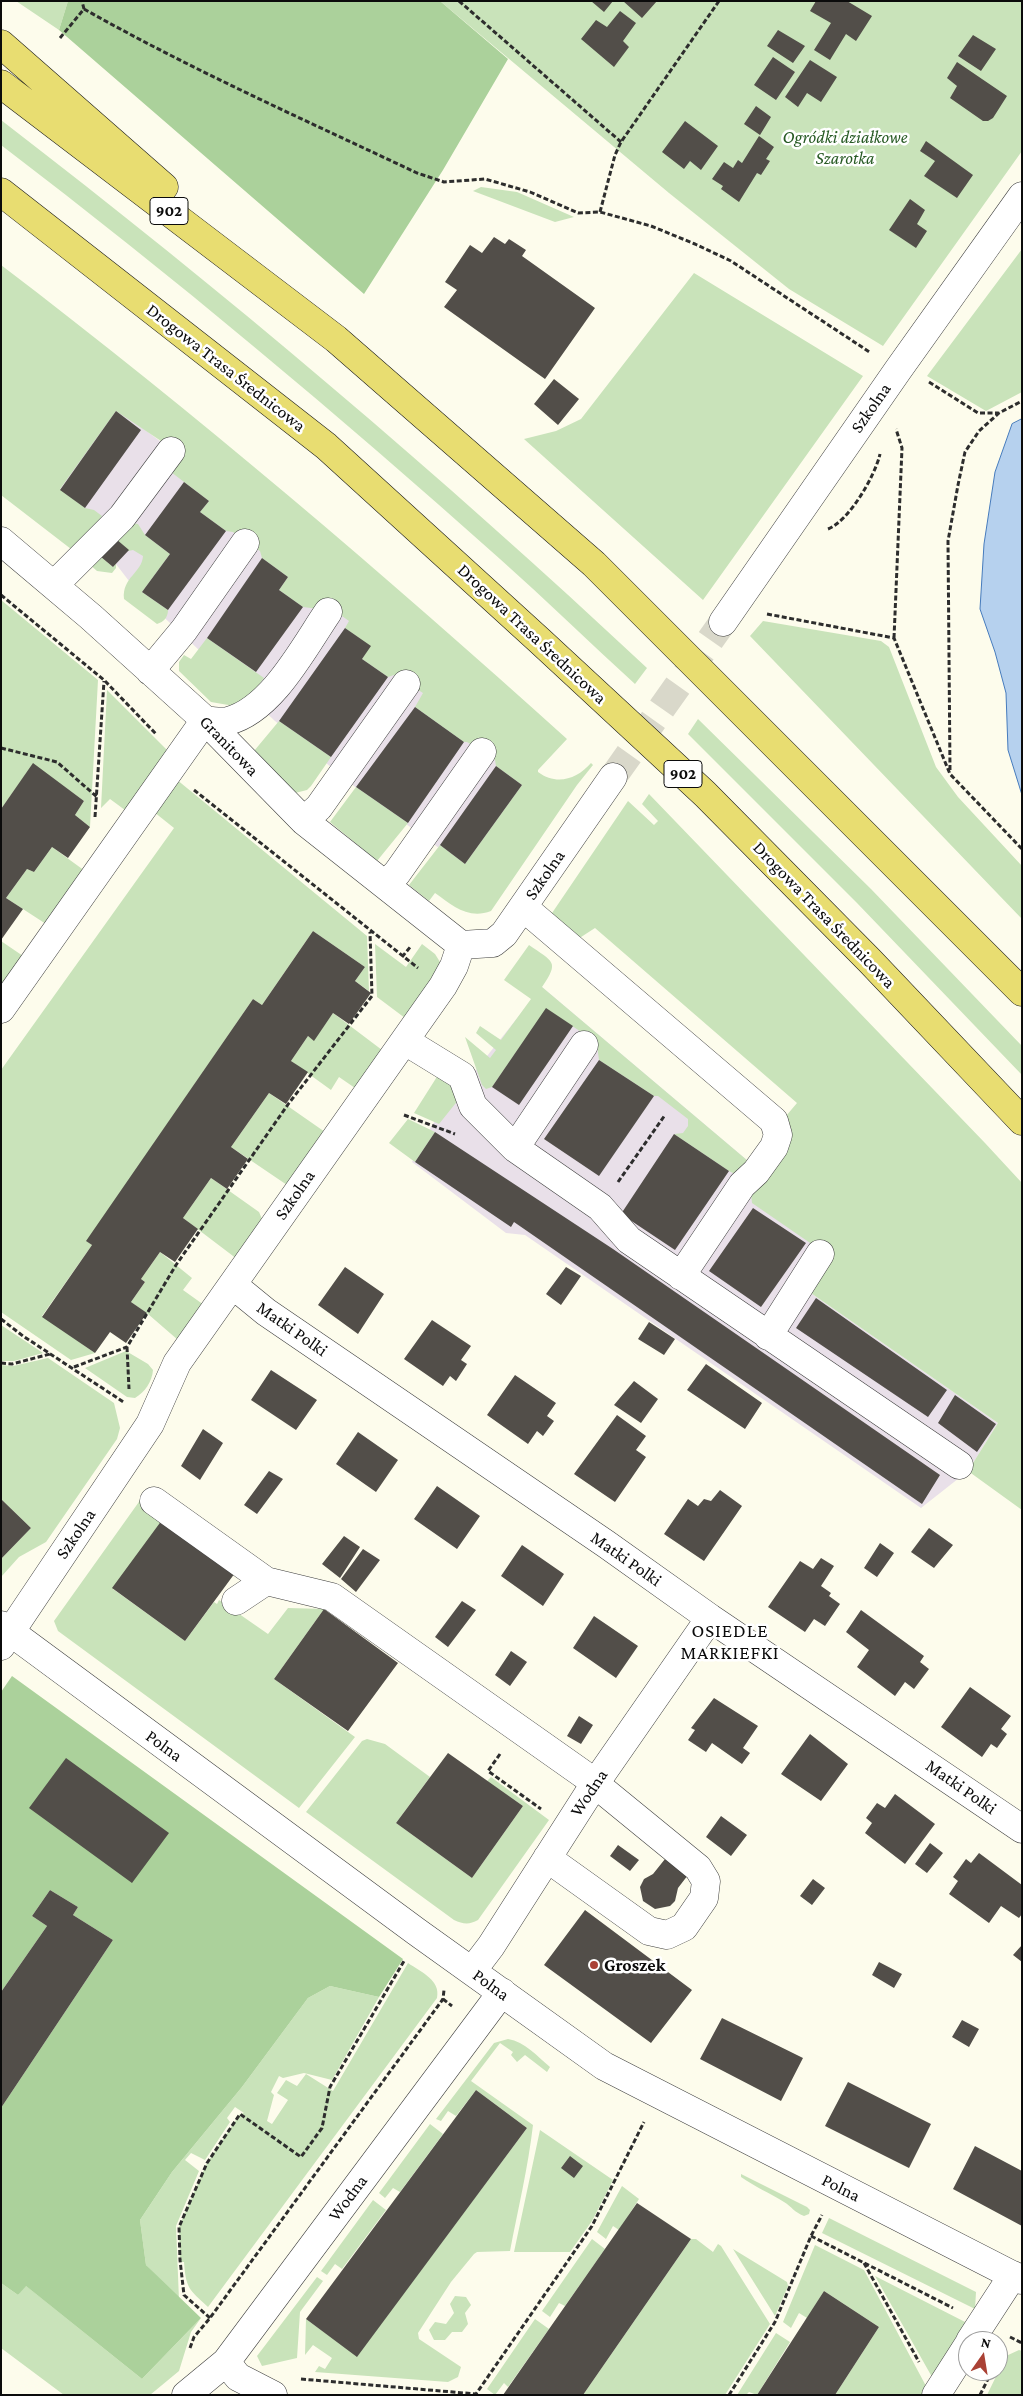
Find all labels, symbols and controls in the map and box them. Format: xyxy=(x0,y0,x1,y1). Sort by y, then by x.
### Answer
park label: Ogródki działkowe Szarotka xyxy=(782,126,908,168)
road number: 902 xyxy=(150,198,188,225)
street label: Drogowa Trasa Średnicowa xyxy=(142,299,310,437)
street label: Szkolna xyxy=(846,379,896,437)
street label: Drogowa Trasa Średnicowa xyxy=(453,559,611,709)
street label: Granitowa xyxy=(195,711,263,781)
road number: 902 xyxy=(664,761,702,788)
street label: Drogowa Trasa Średnicowa xyxy=(748,837,900,993)
street label: Szkolna xyxy=(520,846,570,904)
street label: Szkolna xyxy=(270,1166,320,1224)
street label: Matki Polki xyxy=(252,1297,332,1361)
street label: Szkolna xyxy=(51,1505,101,1563)
street label: Matki Polki xyxy=(586,1527,666,1591)
district label: OSIEDLE MARKIEFKI xyxy=(679,1620,781,1664)
street label: Polna xyxy=(141,1725,187,1767)
street label: Matki Polki xyxy=(921,1755,1001,1819)
street label: Wodna xyxy=(565,1765,613,1821)
place label: Groszek xyxy=(604,1954,665,1976)
marker: Groszek xyxy=(588,1959,600,1971)
street label: Polna xyxy=(468,1964,514,2006)
street label: Polna xyxy=(818,2169,864,2207)
street label: Wodna xyxy=(324,2171,372,2225)
north arrow xyxy=(958,2331,1008,2381)
text: N xyxy=(980,2333,993,2351)

